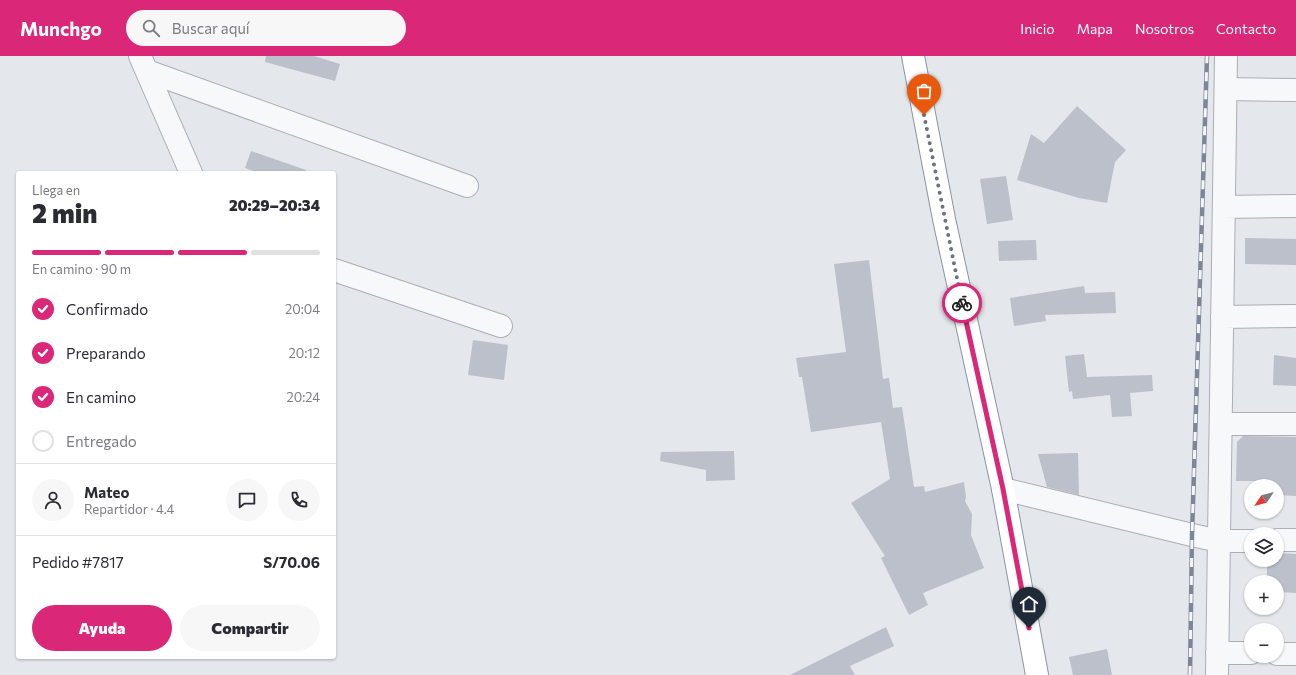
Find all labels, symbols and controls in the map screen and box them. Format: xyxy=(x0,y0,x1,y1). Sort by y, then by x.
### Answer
search box xyxy=(126,10,406,46)
text: Munchgo xyxy=(20,17,102,40)
icon: search xyxy=(140,17,162,39)
text: Buscar aquí xyxy=(172,19,250,37)
text: Inicio xyxy=(1020,20,1055,37)
text: Mapa xyxy=(1077,20,1113,37)
text: Nosotros xyxy=(1135,20,1194,37)
text: Contacto xyxy=(1216,20,1276,37)
pin xyxy=(907,74,941,115)
icon: bag xyxy=(913,80,935,102)
text: Llega en xyxy=(32,182,80,198)
text: 20:29–20:34 xyxy=(229,196,320,214)
text: 2 min xyxy=(32,197,97,228)
text: En camino · 90 m xyxy=(32,261,131,277)
courier xyxy=(942,283,982,323)
icon: bike xyxy=(951,292,973,314)
icon: check xyxy=(32,298,54,320)
text: Confirmado xyxy=(66,300,148,318)
text: 20:04 xyxy=(285,301,320,317)
icon: check xyxy=(32,342,54,364)
text: Preparando xyxy=(66,344,146,362)
text: 20:12 xyxy=(289,345,320,361)
icon: check xyxy=(32,386,54,408)
text: En camino xyxy=(66,388,136,406)
text: 20:24 xyxy=(286,389,320,405)
text: Entregado xyxy=(66,432,137,450)
button: person xyxy=(32,479,74,521)
button: chat xyxy=(226,479,268,521)
button: phone xyxy=(278,479,320,521)
north arrow xyxy=(1244,479,1284,519)
map controls xyxy=(1244,479,1284,663)
text: Mateo xyxy=(84,483,129,501)
text: Repartidor · 4.4 xyxy=(84,501,174,517)
button: layers xyxy=(1244,527,1284,567)
text: Pedido #7817 xyxy=(32,553,124,571)
text: S/70.06 xyxy=(263,553,320,571)
button: + xyxy=(1244,575,1284,615)
pin xyxy=(1012,587,1046,628)
icon: home xyxy=(1018,593,1040,615)
button: Ayuda xyxy=(32,605,172,651)
button: Compartir xyxy=(180,605,320,651)
button: − xyxy=(1244,623,1284,663)

